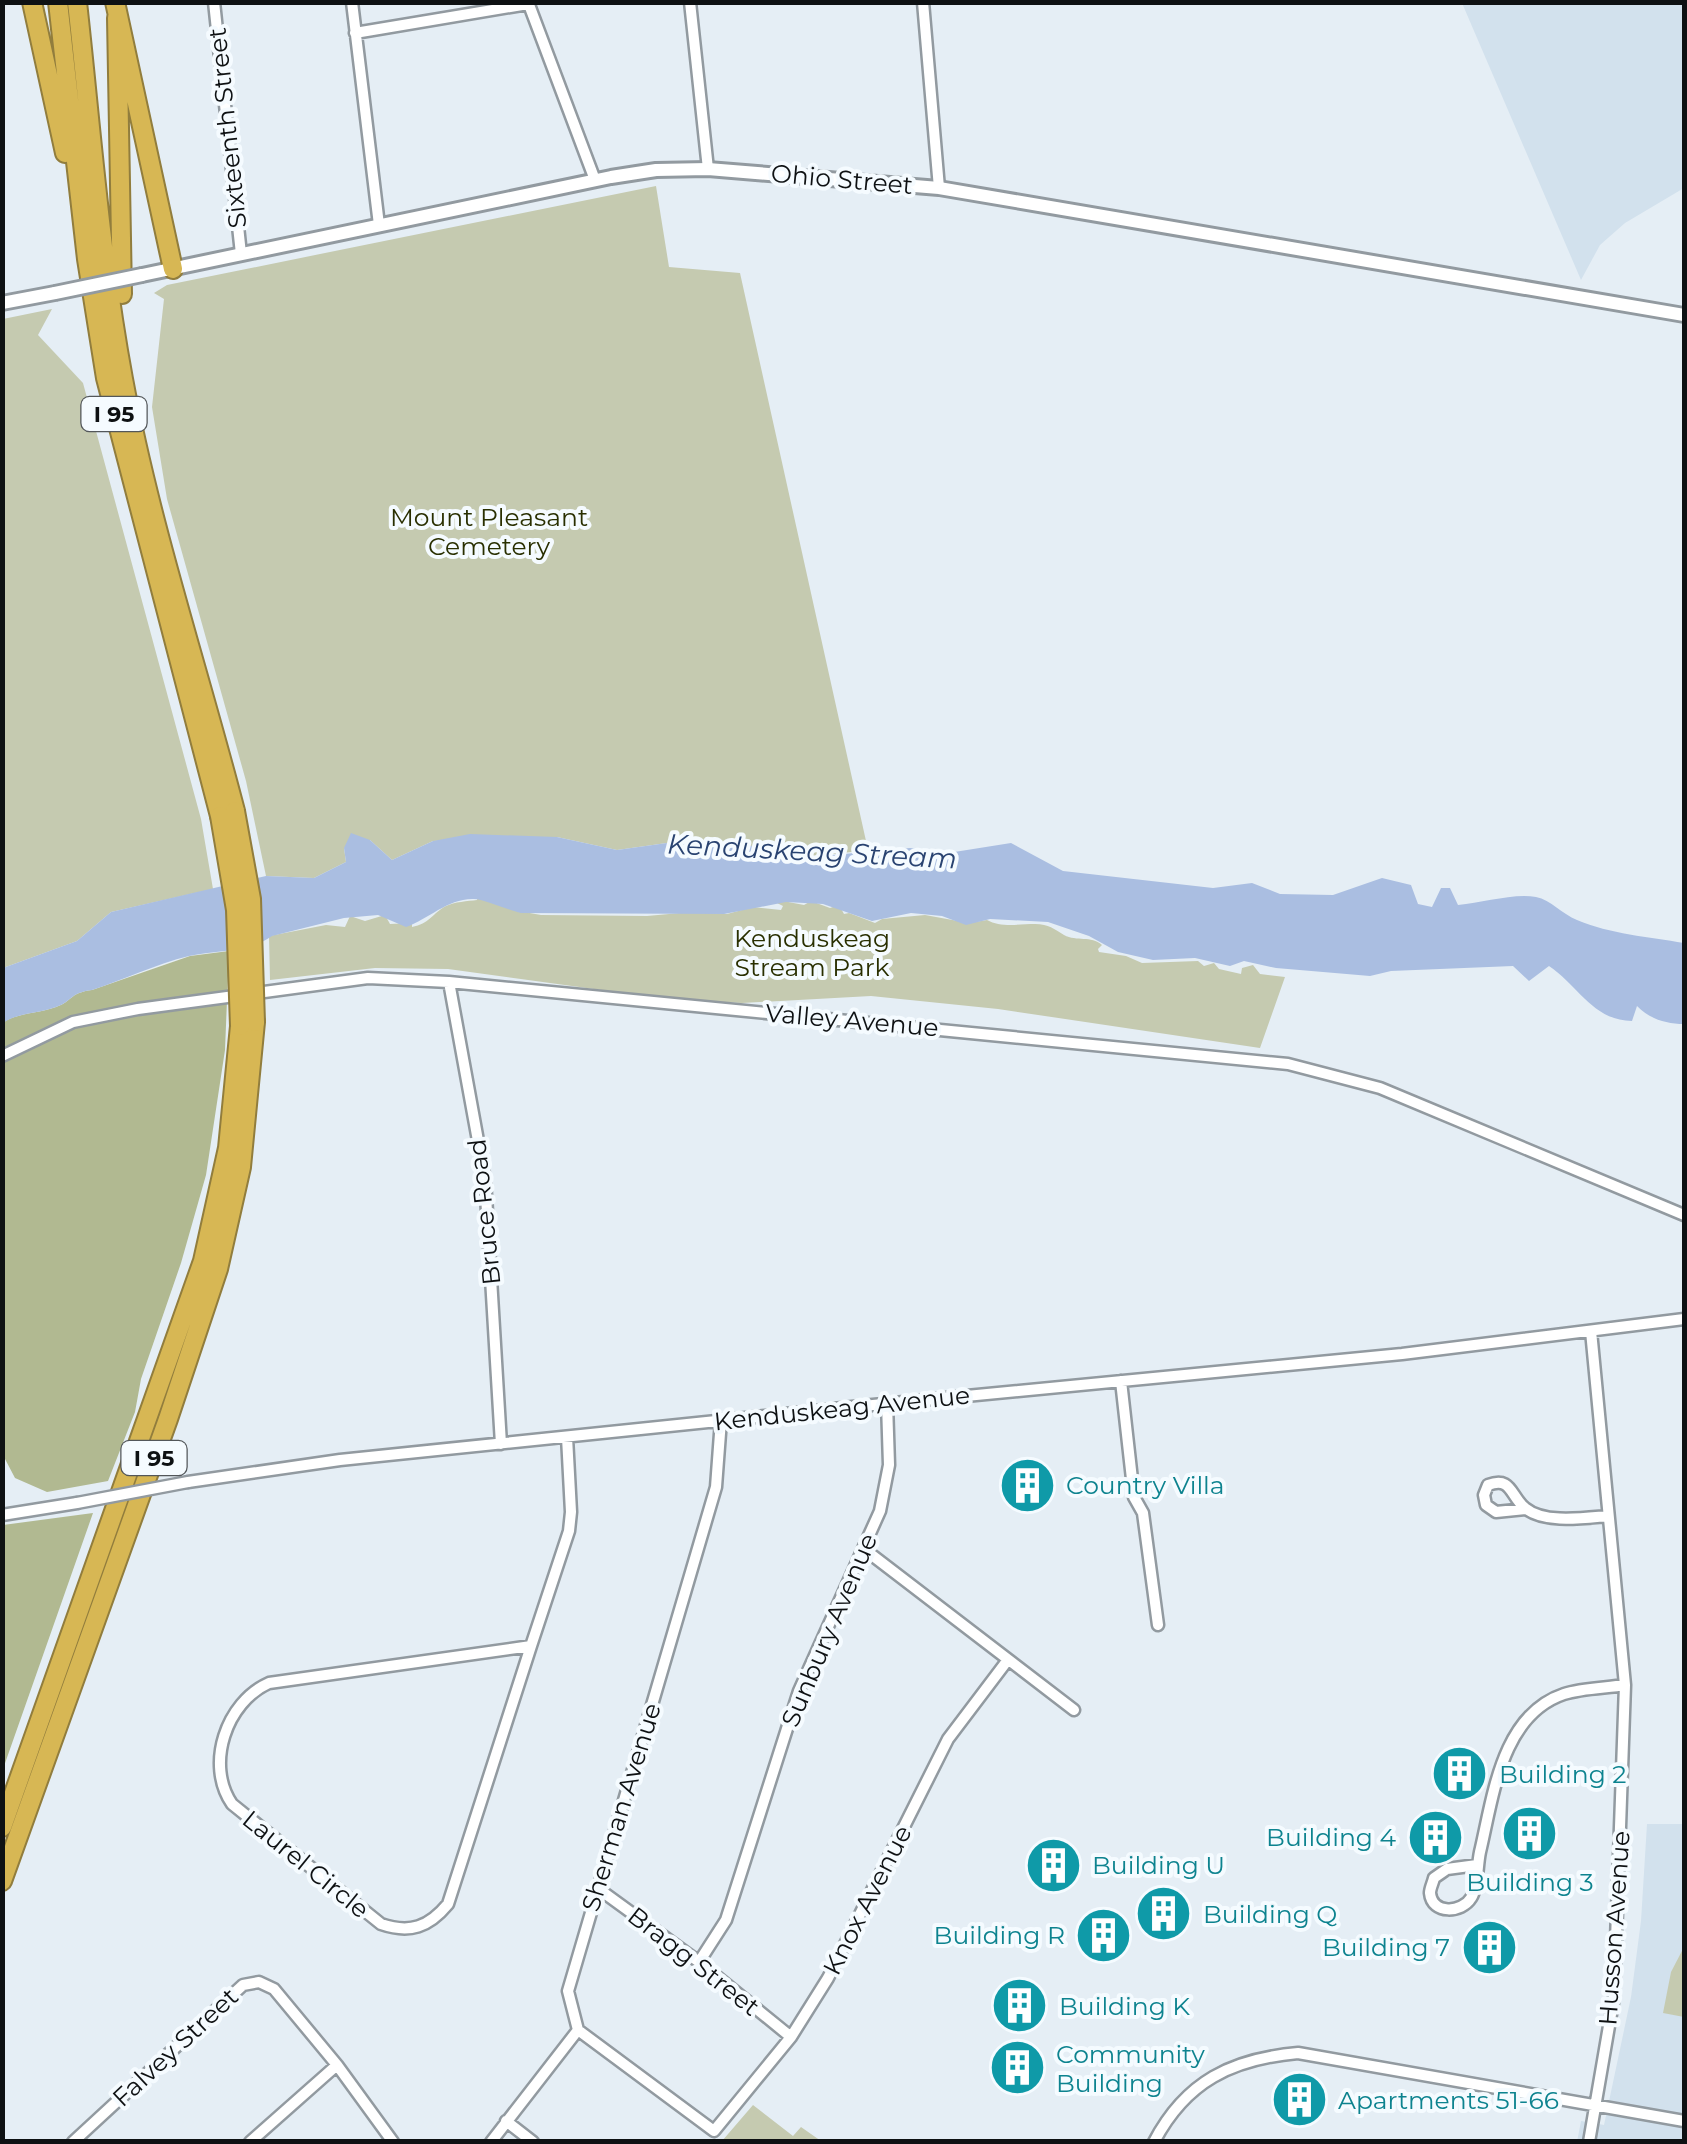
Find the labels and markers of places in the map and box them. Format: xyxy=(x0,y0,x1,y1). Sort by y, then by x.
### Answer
building icon: Country Villa xyxy=(997,1455,1057,1515)
place label: Country Villa xyxy=(1066,1470,1225,1500)
building icon: Building 2 xyxy=(1430,1744,1490,1804)
place label: Building 2 xyxy=(1499,1759,1627,1789)
building icon: Building 3 xyxy=(1500,1803,1560,1863)
building icon: Building 4 xyxy=(1405,1807,1465,1867)
place label: Building 4 xyxy=(1266,1822,1396,1852)
building icon: Building U xyxy=(1023,1835,1083,1895)
place label: Building U xyxy=(1092,1850,1225,1880)
place label: Building 3 xyxy=(1466,1867,1594,1897)
building icon: Building Q xyxy=(1134,1884,1194,1944)
place label: Building Q xyxy=(1203,1899,1337,1929)
building icon: Building R xyxy=(1074,1905,1134,1965)
building icon: Building 7 xyxy=(1459,1917,1519,1977)
place label: Building R xyxy=(934,1920,1065,1950)
place label: Building 7 xyxy=(1322,1932,1450,1962)
building icon: Building K xyxy=(990,1976,1050,2036)
place label: Building K xyxy=(1059,1991,1190,2021)
building icon: Community Building xyxy=(987,2038,1047,2098)
place label: Community Building xyxy=(1056,2039,1205,2098)
building icon: Apartments 51-66 xyxy=(1269,2070,1329,2130)
place label: Apartments 51-66 xyxy=(1338,2085,1559,2115)

